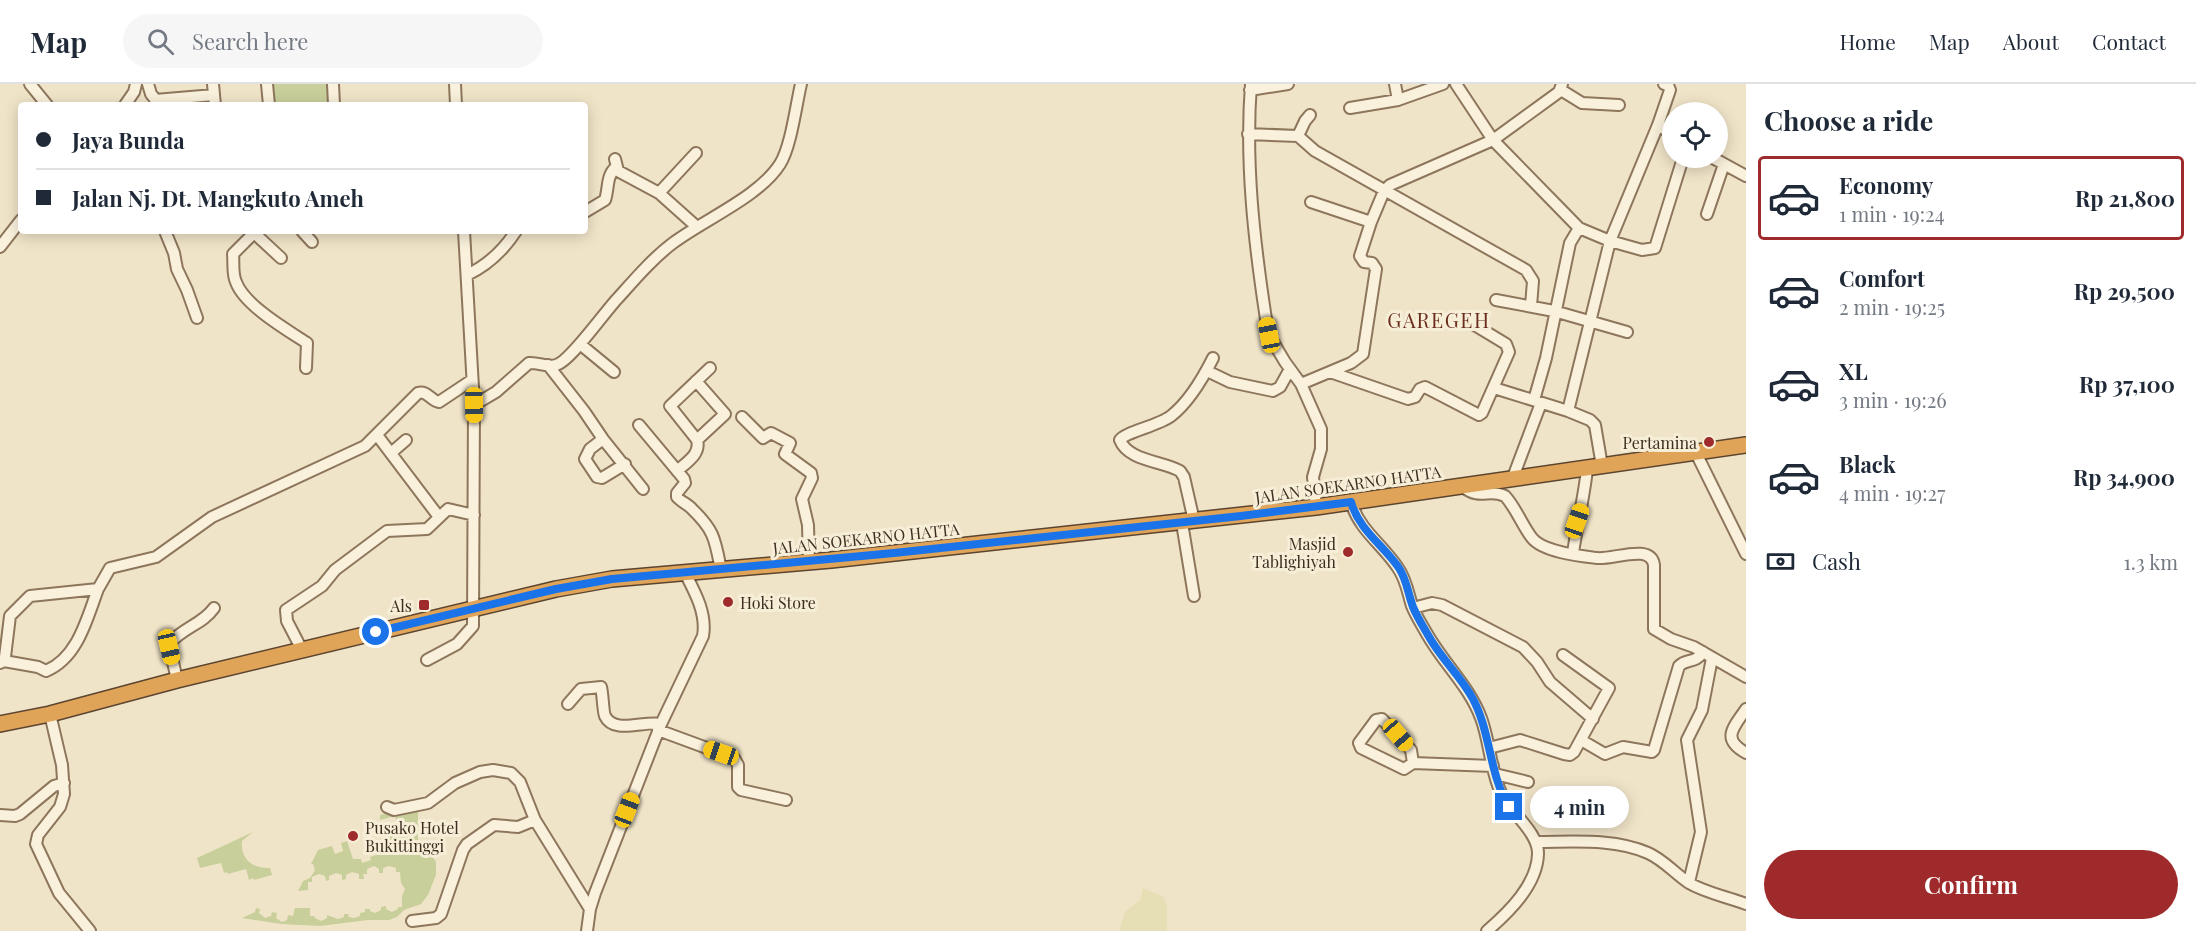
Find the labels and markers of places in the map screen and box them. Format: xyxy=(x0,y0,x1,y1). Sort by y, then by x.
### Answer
place label: Pertamina xyxy=(1623,432,1697,453)
marker: Pertamina xyxy=(1702,435,1716,449)
place label: Masjid Tablighiyah xyxy=(1252,533,1337,572)
marker: Masjid Tablighiyah xyxy=(1341,545,1355,559)
place label: Hoki Store xyxy=(740,592,816,613)
place label: Als xyxy=(389,595,412,616)
marker: Hoki Store xyxy=(721,595,735,609)
marker: Als xyxy=(417,598,431,612)
place label: Pusako Hotel Bukittinggi xyxy=(365,817,459,856)
marker: Pusako Hotel Bukittinggi xyxy=(346,829,360,843)

